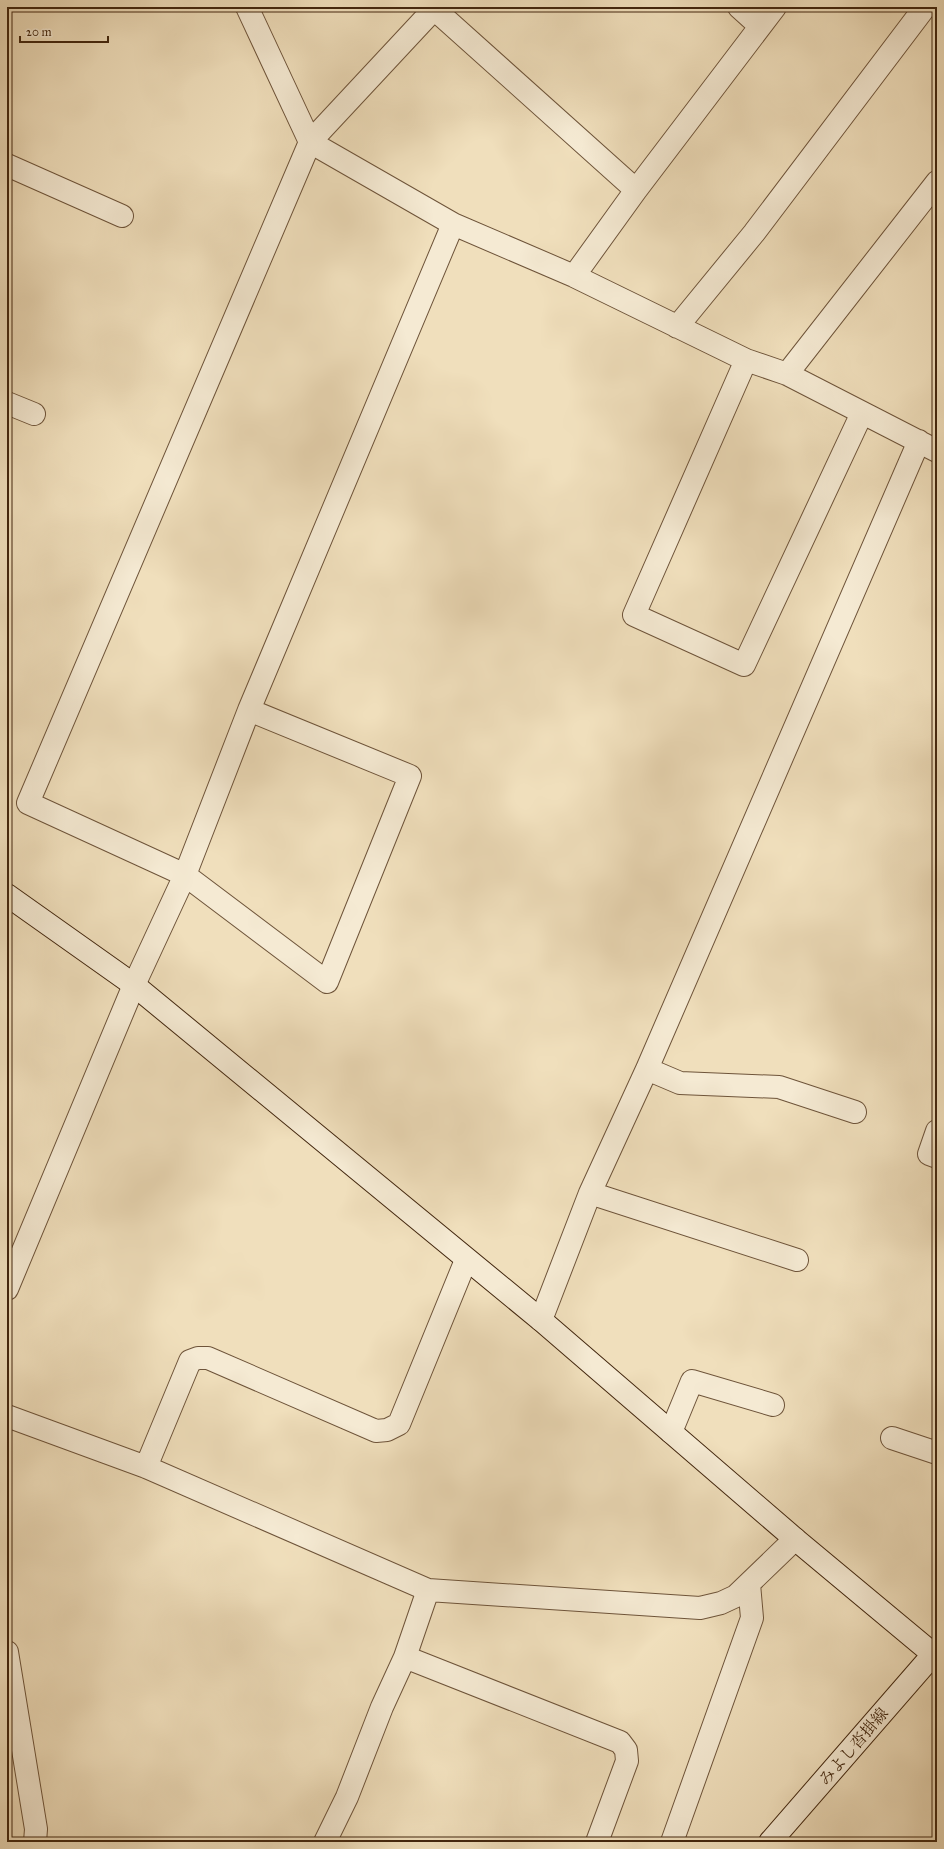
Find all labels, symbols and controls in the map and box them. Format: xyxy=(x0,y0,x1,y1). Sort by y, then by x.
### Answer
scale bar xyxy=(20,18,108,44)
text: 20 m xyxy=(26,25,52,39)
street label: みよし沓掛線 xyxy=(815,1704,892,1789)

